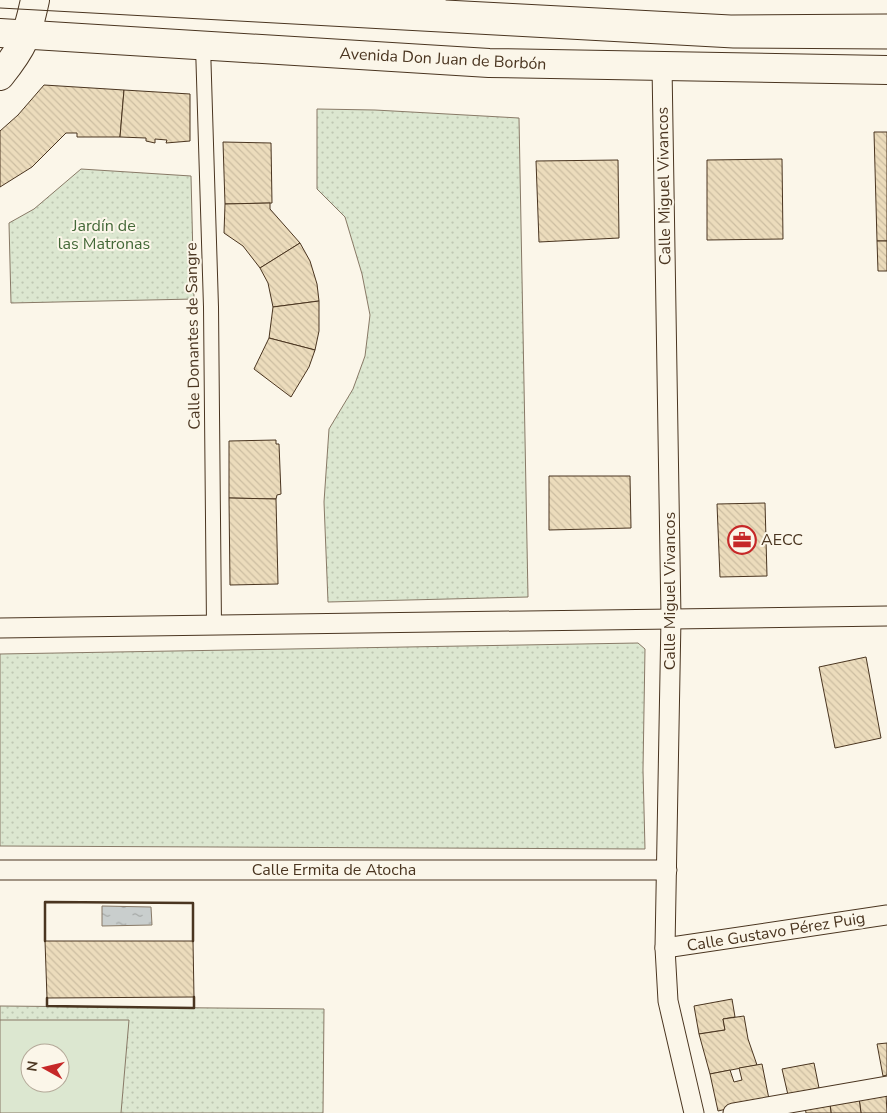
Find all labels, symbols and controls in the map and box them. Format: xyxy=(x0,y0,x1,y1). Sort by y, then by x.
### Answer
street label: Avenida Don Juan de Borbón xyxy=(339,43,547,75)
street label: Calle Miguel Vivancos xyxy=(652,107,676,265)
park label: Jardín de las Matronas xyxy=(58,215,150,255)
street label: Calle Donantes de Sangre xyxy=(180,242,206,430)
street label: Calle Miguel Vivancos xyxy=(659,512,681,670)
office icon: AECC xyxy=(727,525,757,555)
place label: AECC xyxy=(761,529,803,551)
street label: Calle Ermita de Atocha xyxy=(252,859,416,881)
street label: Calle Gustavo Pérez Puig xyxy=(685,907,867,957)
north arrow xyxy=(20,1043,70,1093)
text: N xyxy=(22,1060,43,1073)

